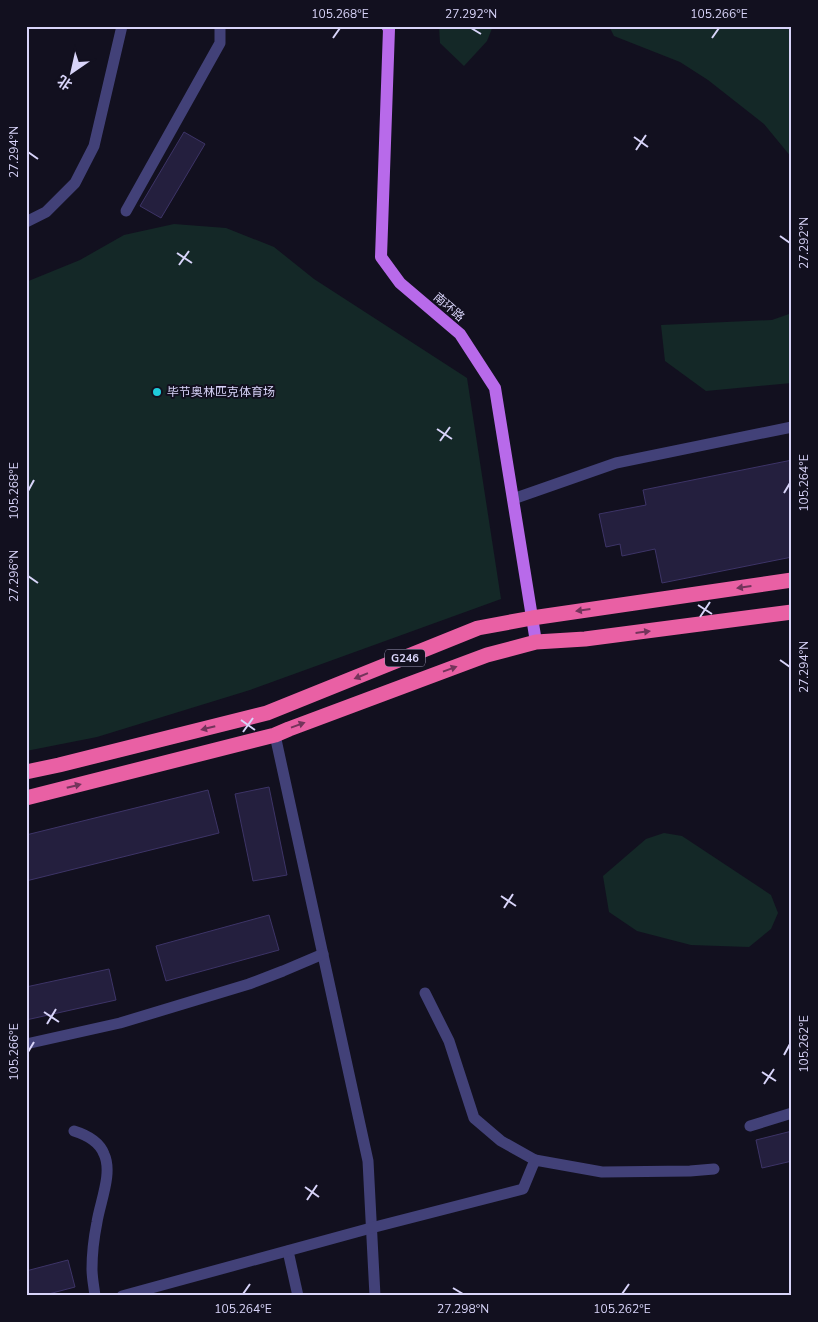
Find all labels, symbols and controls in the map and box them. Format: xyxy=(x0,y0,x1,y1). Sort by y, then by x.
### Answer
text: 105.268°E xyxy=(311,6,369,22)
text: 27.292°N xyxy=(445,6,497,22)
text: 105.266°E xyxy=(690,6,748,22)
north arrow xyxy=(48,48,98,98)
text: 北 xyxy=(54,71,76,94)
text: 27.294°N xyxy=(6,126,22,178)
text: 27.292°N xyxy=(796,217,812,269)
street label: 南环路 xyxy=(430,289,468,325)
place label: 毕节奥林匹克体育场 xyxy=(167,384,275,400)
marker: 毕节奥林匹克体育场 xyxy=(151,386,163,398)
text: 105.264°E xyxy=(796,454,812,512)
text: 105.268°E xyxy=(6,462,22,520)
text: 27.296°N xyxy=(6,550,22,602)
one-way arrow xyxy=(735,583,751,591)
one-way arrow xyxy=(574,607,590,615)
one-way arrow xyxy=(635,628,651,636)
text: 27.294°N xyxy=(796,641,812,693)
road number: G246 xyxy=(385,650,425,666)
one-way arrow xyxy=(443,665,458,673)
one-way arrow xyxy=(354,672,368,680)
one-way arrow xyxy=(290,721,305,728)
one-way arrow xyxy=(200,724,215,732)
one-way arrow xyxy=(66,782,81,790)
text: 105.262°E xyxy=(796,1015,812,1073)
text: 105.266°E xyxy=(6,1023,22,1081)
text: 105.264°E xyxy=(214,1301,272,1317)
text: 27.298°N xyxy=(437,1301,489,1317)
text: 105.262°E xyxy=(593,1301,651,1317)

